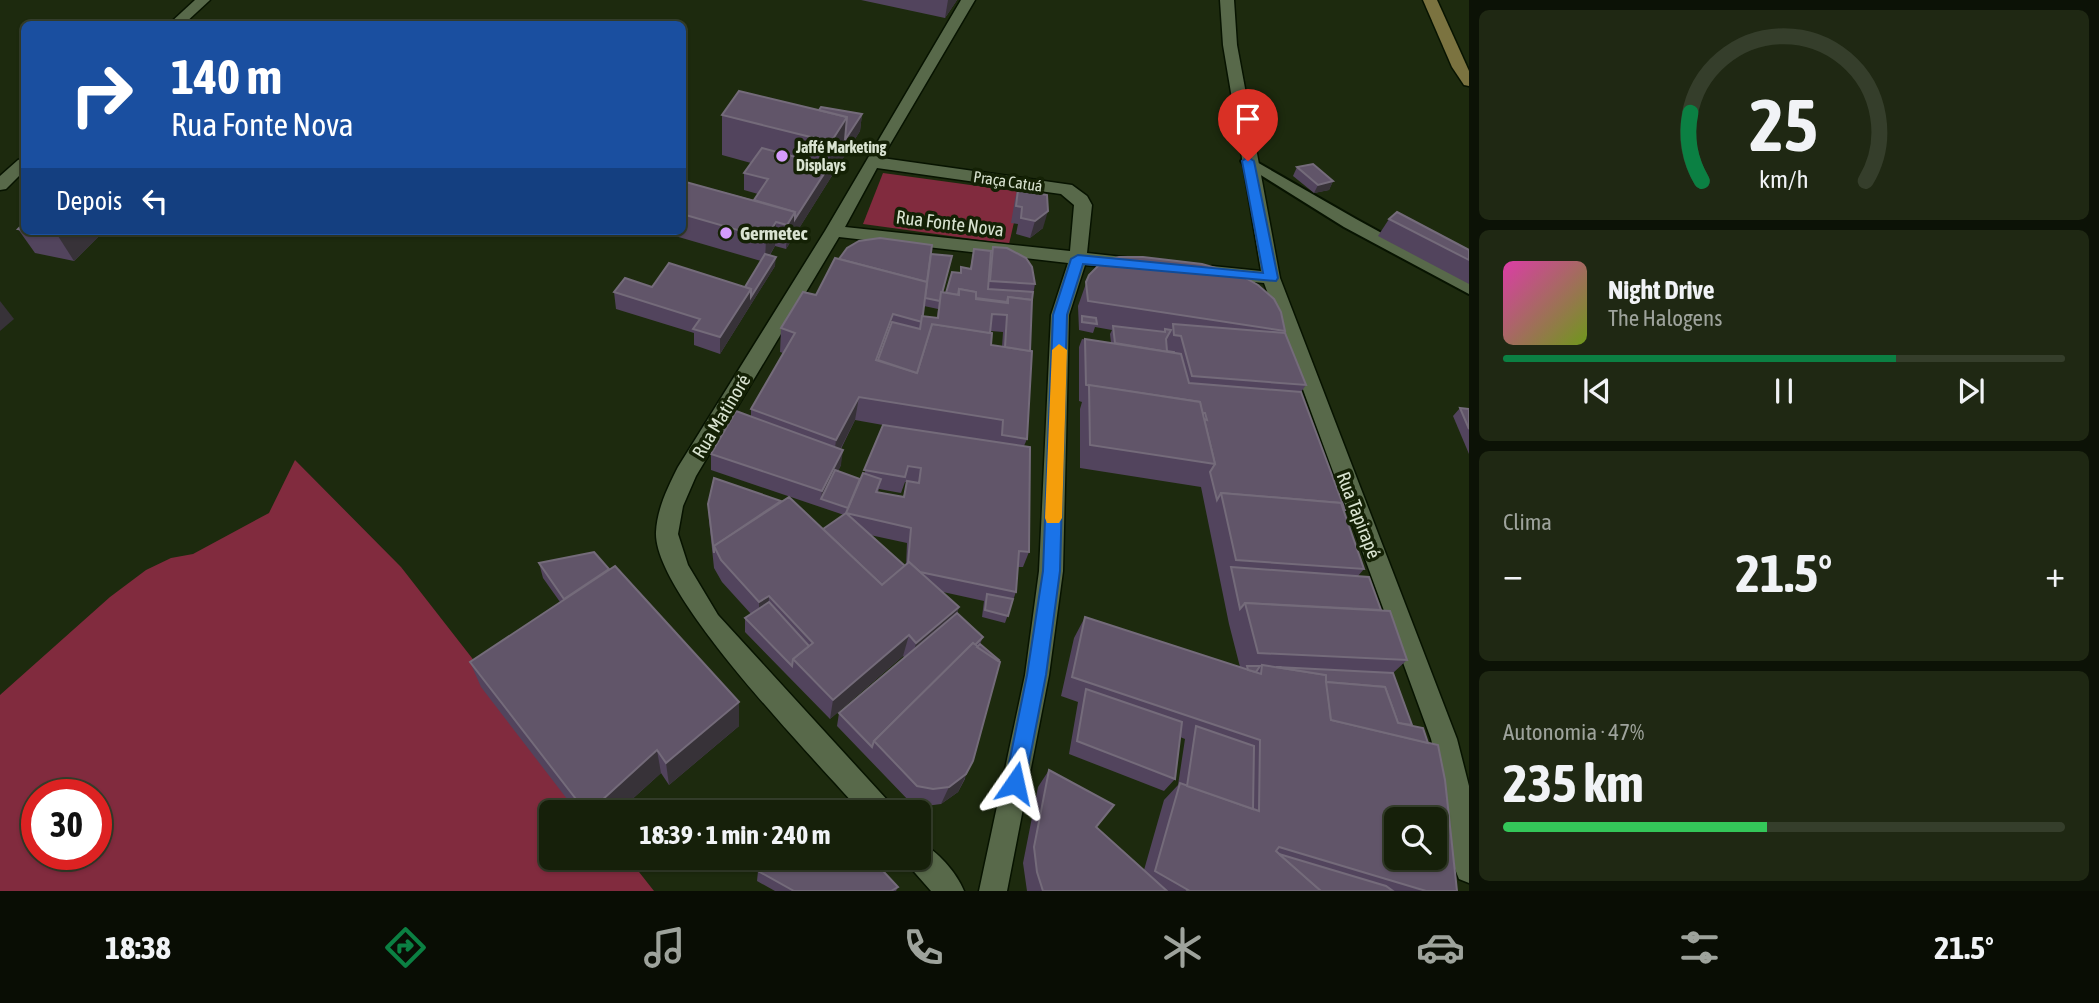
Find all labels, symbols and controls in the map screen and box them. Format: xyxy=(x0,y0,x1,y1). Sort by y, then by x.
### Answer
text: 140 m xyxy=(171,48,282,104)
icon: right xyxy=(56,49,147,140)
text: 25 xyxy=(1750,84,1818,167)
pin xyxy=(1218,89,1278,161)
icon: arrive xyxy=(1229,100,1267,138)
text: Rua Fonte Nova xyxy=(171,106,354,143)
place label: Jaffé Marketing Displays xyxy=(795,138,887,174)
marker: Jaffé Marketing Displays xyxy=(774,148,790,164)
text: km/h xyxy=(1759,165,1809,193)
street label: Praça Catuá xyxy=(972,167,1044,196)
icon: left xyxy=(136,182,174,220)
text: Depois xyxy=(56,186,122,216)
street label: Rua Fonte Nova xyxy=(895,205,1005,241)
place label: Germetec xyxy=(740,222,807,244)
marker: Germetec xyxy=(718,225,734,241)
text: Night Drive xyxy=(1608,275,1715,305)
text: The Halogens xyxy=(1608,305,1722,331)
street label: Rua Matinoré xyxy=(687,370,755,462)
icon: previous xyxy=(1578,372,1616,410)
icon: pause xyxy=(1765,372,1803,410)
icon: next xyxy=(1952,372,1990,410)
street label: Rua Tapirapé xyxy=(1332,469,1386,561)
text: Clima xyxy=(1503,509,1552,535)
text: 21.5° xyxy=(1736,543,1832,603)
text: − xyxy=(1503,552,1523,595)
text: + xyxy=(2045,552,2065,595)
text: Autonomia · 47% xyxy=(1503,719,1644,745)
position arrow xyxy=(978,746,1052,820)
text: 235 km xyxy=(1503,753,1644,813)
speed limit sign: 30 xyxy=(21,779,112,870)
map controls xyxy=(1384,807,1447,870)
button: search xyxy=(1384,807,1447,870)
text: 18:39 · 1 min · 240 m xyxy=(640,820,830,850)
icon: directions xyxy=(381,923,430,972)
icon: music xyxy=(640,923,689,972)
icon: phone xyxy=(899,923,948,972)
icon: climate xyxy=(1158,923,1207,972)
icon: car xyxy=(1416,923,1465,972)
icon: filters xyxy=(1675,923,1724,972)
text: 18:38 xyxy=(105,929,171,966)
text: 21.5° xyxy=(1934,929,1994,966)

